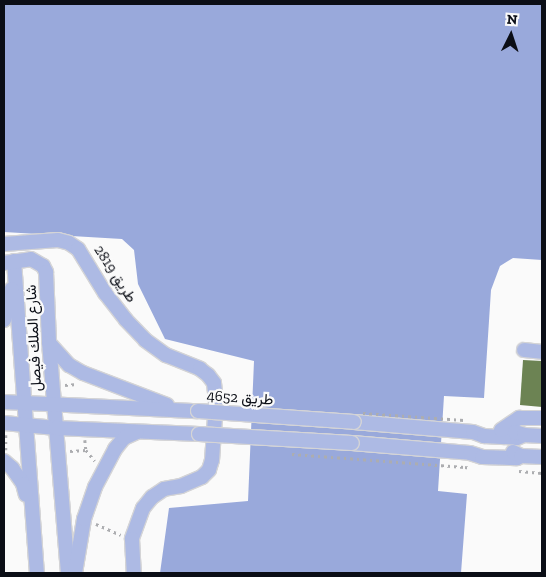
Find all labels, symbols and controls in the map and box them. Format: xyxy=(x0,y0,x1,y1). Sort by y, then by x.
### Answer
north arrow xyxy=(486,10,536,60)
text: N xyxy=(506,11,518,28)
street label: طريق 2819 xyxy=(90,242,140,306)
street label: شارع الملك فيصل xyxy=(22,284,46,392)
street label: طريق 4652 xyxy=(206,387,274,409)

